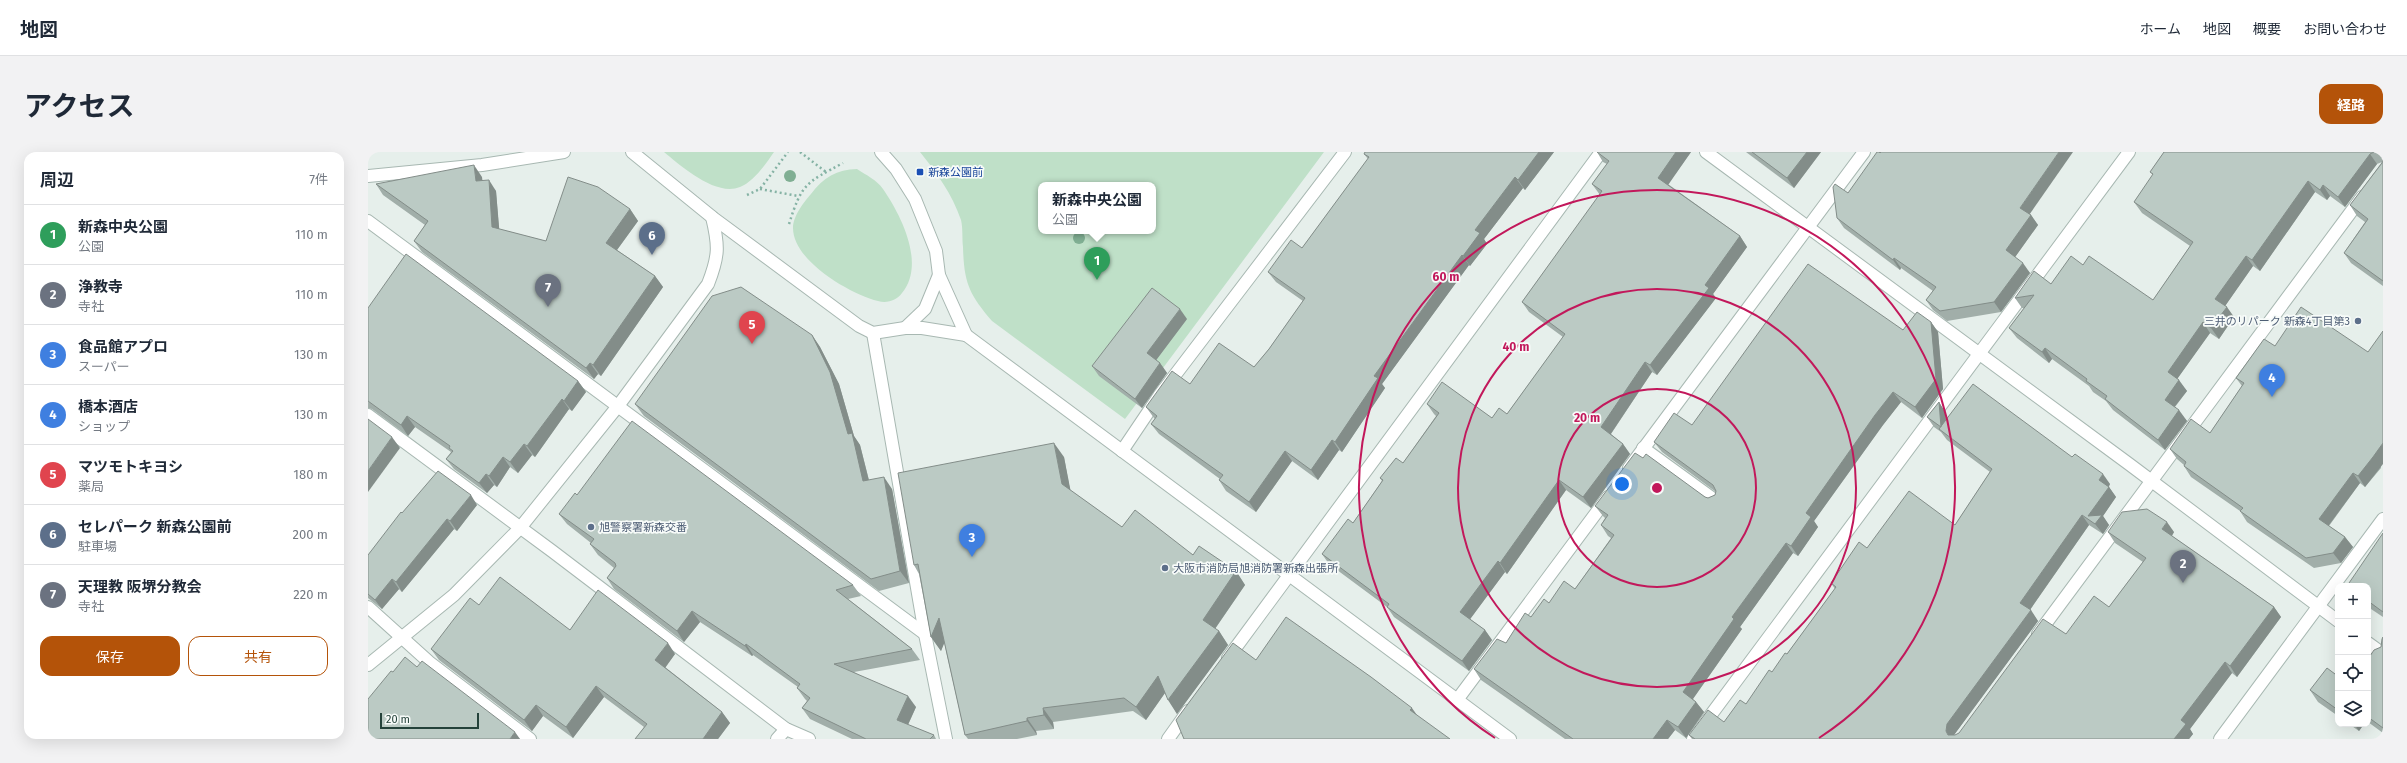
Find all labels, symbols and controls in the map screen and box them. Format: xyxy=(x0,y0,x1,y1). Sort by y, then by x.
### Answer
text: 地図 xyxy=(20,18,58,41)
text: ホーム xyxy=(2139,21,2181,38)
text: 地図 xyxy=(2203,21,2231,38)
text: 概要 xyxy=(2253,21,2281,38)
text: お問い合わせ xyxy=(2303,21,2387,38)
button: 経路 xyxy=(2319,84,2383,124)
text: アクセス xyxy=(24,90,135,123)
place label: 新森公園前 xyxy=(928,166,983,179)
marker: 新森公園前 xyxy=(915,167,925,177)
text: 周辺 xyxy=(40,170,74,191)
text: 7件 xyxy=(309,172,328,187)
popup xyxy=(1038,182,1156,234)
text: 新森中央公園 xyxy=(1052,191,1142,209)
text: 公園 xyxy=(1052,212,1078,227)
text: 新森中央公園 xyxy=(78,218,168,236)
pin: 6 xyxy=(639,222,665,255)
text: 1 xyxy=(50,227,56,242)
text: 110 m xyxy=(295,227,328,242)
text: 公園 xyxy=(78,239,104,254)
pin: 1 xyxy=(1084,247,1110,280)
text: 60 m xyxy=(1433,270,1459,284)
pin: 7 xyxy=(535,274,561,307)
text: 浄教寺 xyxy=(78,278,123,296)
text: 2 xyxy=(50,287,56,302)
text: 110 m xyxy=(295,287,328,302)
text: 寺社 xyxy=(78,299,104,314)
pin: 5 xyxy=(739,311,765,344)
place label: 三井のリパーク 新森4丁目第3 xyxy=(2204,315,2350,328)
marker: 三井のリパーク 新森4丁目第3 xyxy=(2353,316,2363,326)
text: 食品館アプロ xyxy=(78,338,168,356)
text: 40 m xyxy=(1503,340,1529,354)
text: 3 xyxy=(50,347,56,362)
text: 130 m xyxy=(294,347,328,362)
text: スーパー xyxy=(78,359,130,374)
pin: 4 xyxy=(2259,364,2285,397)
text: 橋本酒店 xyxy=(78,398,138,416)
text: 4 xyxy=(49,407,57,422)
text: 130 m xyxy=(294,407,328,422)
text: 20 m xyxy=(1574,411,1600,425)
text: ショップ xyxy=(78,419,130,434)
text: マツモトキヨシ xyxy=(78,458,183,476)
text: 5 xyxy=(50,467,56,482)
text: 180 m xyxy=(293,467,328,482)
your location xyxy=(1612,474,1632,494)
text: 薬局 xyxy=(78,479,104,494)
centre of rings xyxy=(1650,481,1664,495)
text: セレパーク 新森公園前 xyxy=(78,518,232,536)
place label: 旭警察署新森交番 xyxy=(599,521,687,534)
marker: 旭警察署新森交番 xyxy=(586,522,596,532)
pin: 3 xyxy=(959,524,985,557)
text: 6 xyxy=(49,527,57,542)
text: 200 m xyxy=(292,527,328,542)
text: 駐車場 xyxy=(78,539,117,554)
pin: 2 xyxy=(2170,550,2196,583)
place label: 大阪市消防局旭消防署新森出張所 xyxy=(1173,562,1339,575)
marker: 大阪市消防局旭消防署新森出張所 xyxy=(1160,563,1170,573)
text: 天理教 阪堺分教会 xyxy=(78,578,202,596)
map controls xyxy=(2335,583,2371,727)
button: + xyxy=(2335,583,2371,619)
text: 7 xyxy=(50,587,56,602)
text: 220 m xyxy=(293,587,328,602)
text: 寺社 xyxy=(78,599,104,614)
button: − xyxy=(2335,619,2371,655)
button: 保存 xyxy=(40,636,180,676)
button: 共有 xyxy=(188,636,328,676)
button: locate xyxy=(2335,655,2371,691)
button: layers xyxy=(2335,691,2371,727)
scale bar xyxy=(380,711,479,730)
text: 20 m xyxy=(386,713,410,726)

